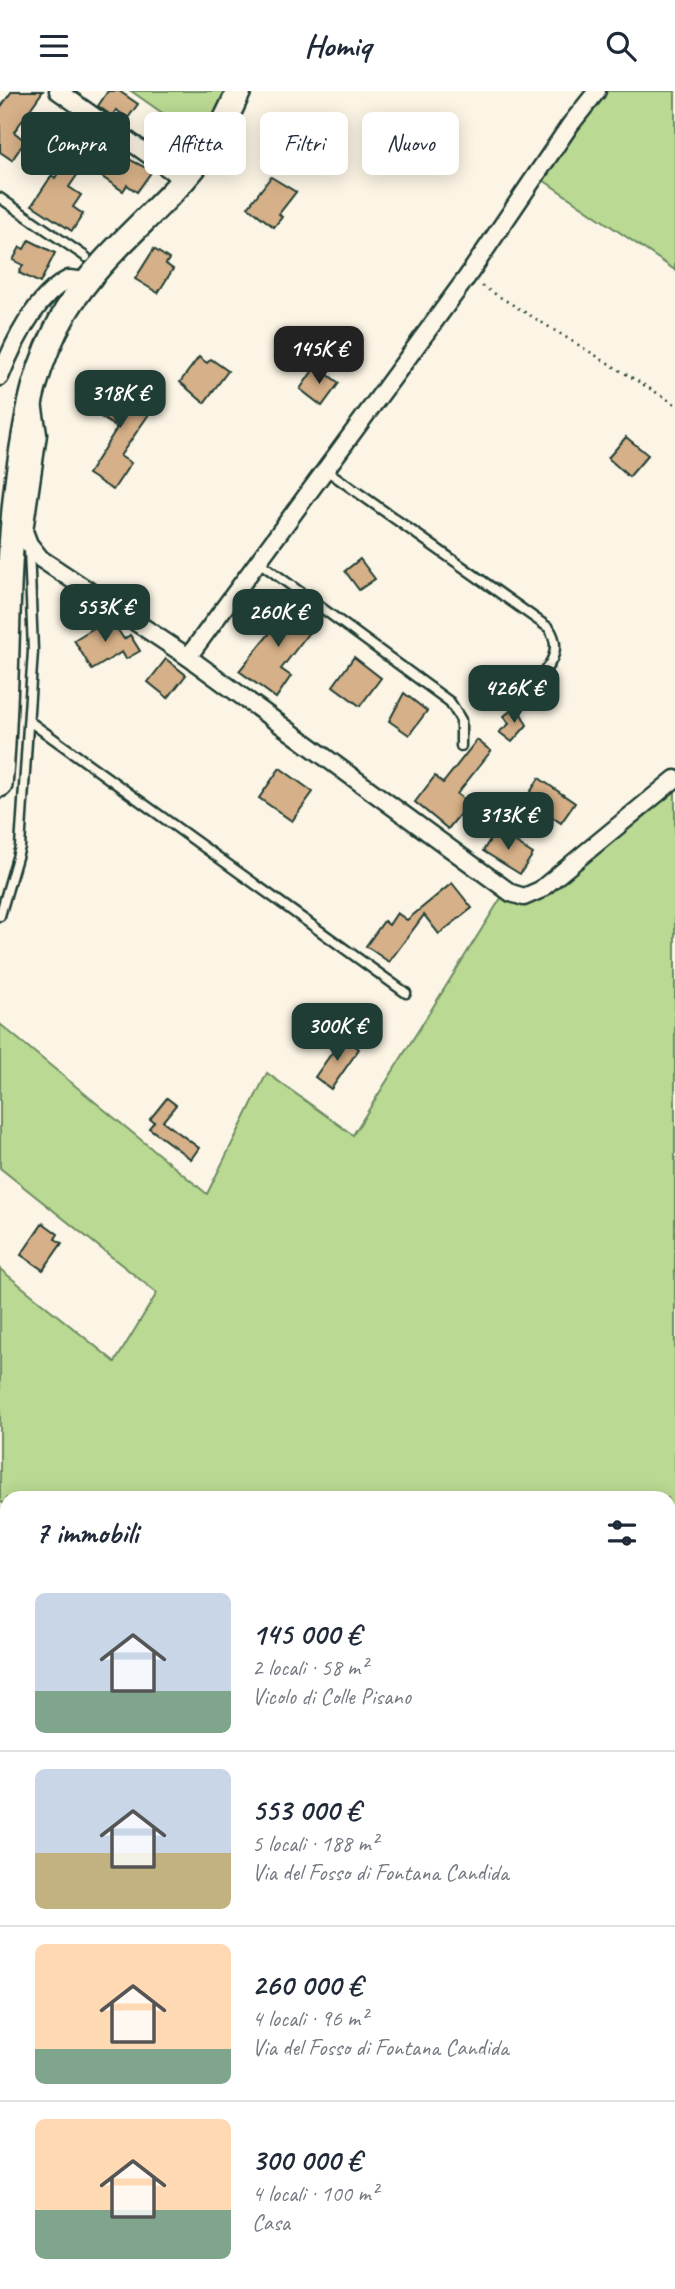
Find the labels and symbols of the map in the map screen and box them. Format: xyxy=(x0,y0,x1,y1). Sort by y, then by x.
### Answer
pin: 145K € xyxy=(262,327,376,386)
pin: 318K € xyxy=(63,371,177,430)
pin: 553K € xyxy=(48,585,162,644)
pin: 260K € xyxy=(221,589,335,649)
pin: 426K € xyxy=(457,665,571,725)
pin: 313K € xyxy=(451,793,565,852)
pin: 300K € xyxy=(280,1003,394,1063)

